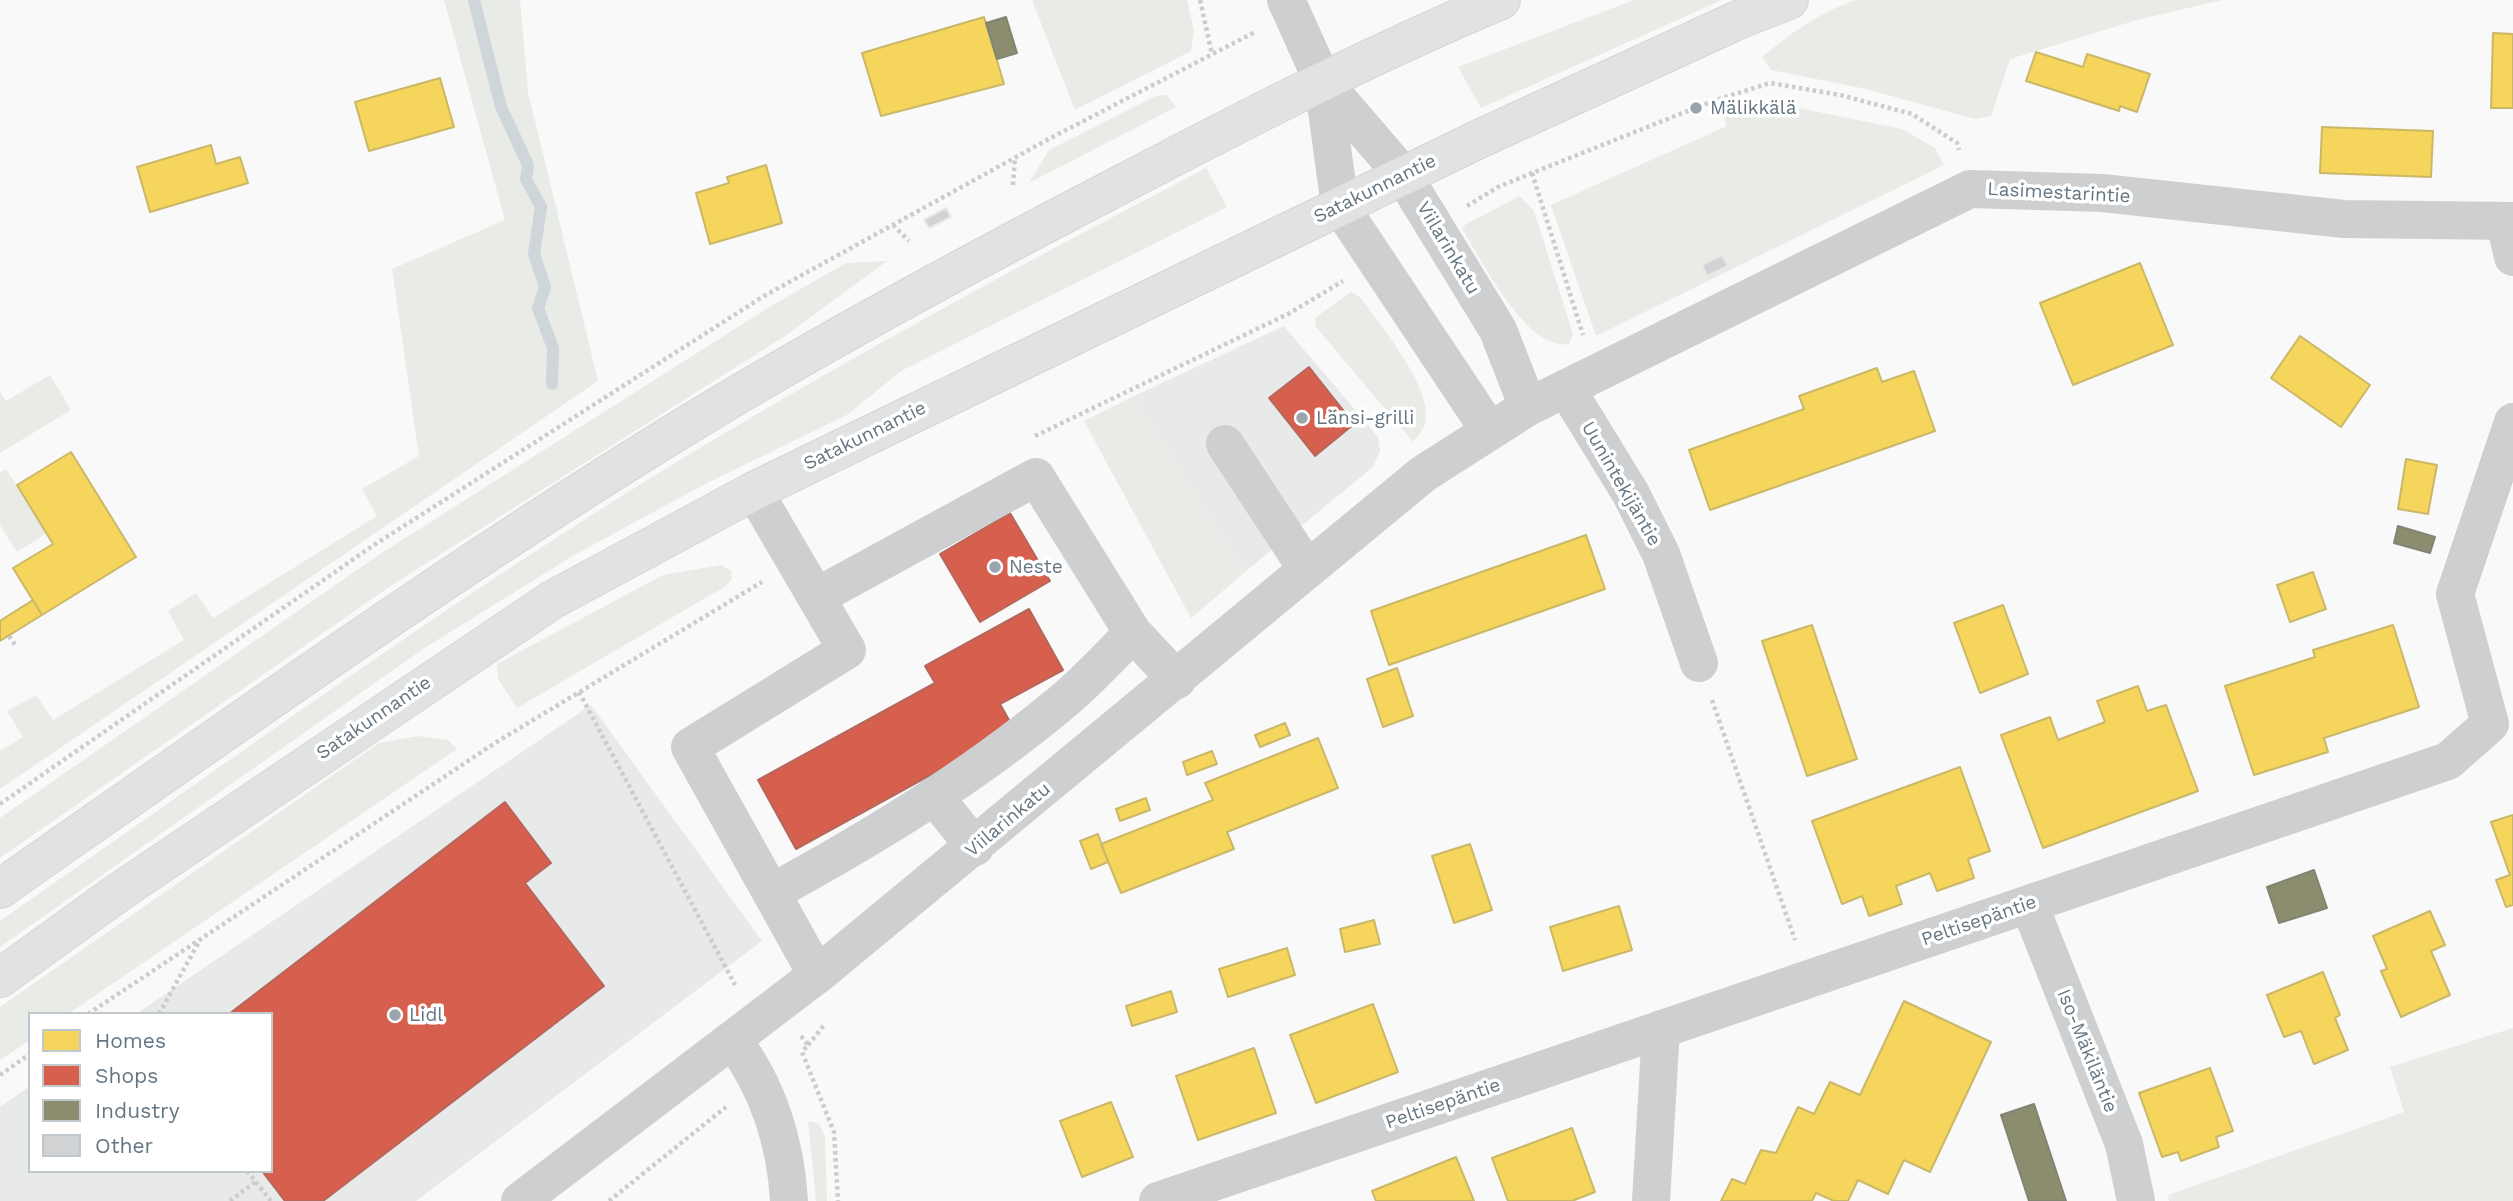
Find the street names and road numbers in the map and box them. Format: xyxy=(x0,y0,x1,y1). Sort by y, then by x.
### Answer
street label: Satakunnantie xyxy=(1310,150,1440,228)
street label: Lasimestarintie xyxy=(1987,178,2131,208)
street label: Viilarinkatu xyxy=(1411,197,1485,299)
street label: Satakunnantie xyxy=(800,397,930,475)
street label: Uunintekijäntie xyxy=(1576,418,1666,550)
street label: Satakunnantie xyxy=(312,671,436,765)
street label: Viilarinkatu xyxy=(961,778,1055,862)
street label: Peltisepäntie xyxy=(1919,891,2039,951)
street label: Iso-Mäkiläntie xyxy=(2052,986,2122,1116)
street label: Peltisepäntie xyxy=(1383,1074,1503,1134)

